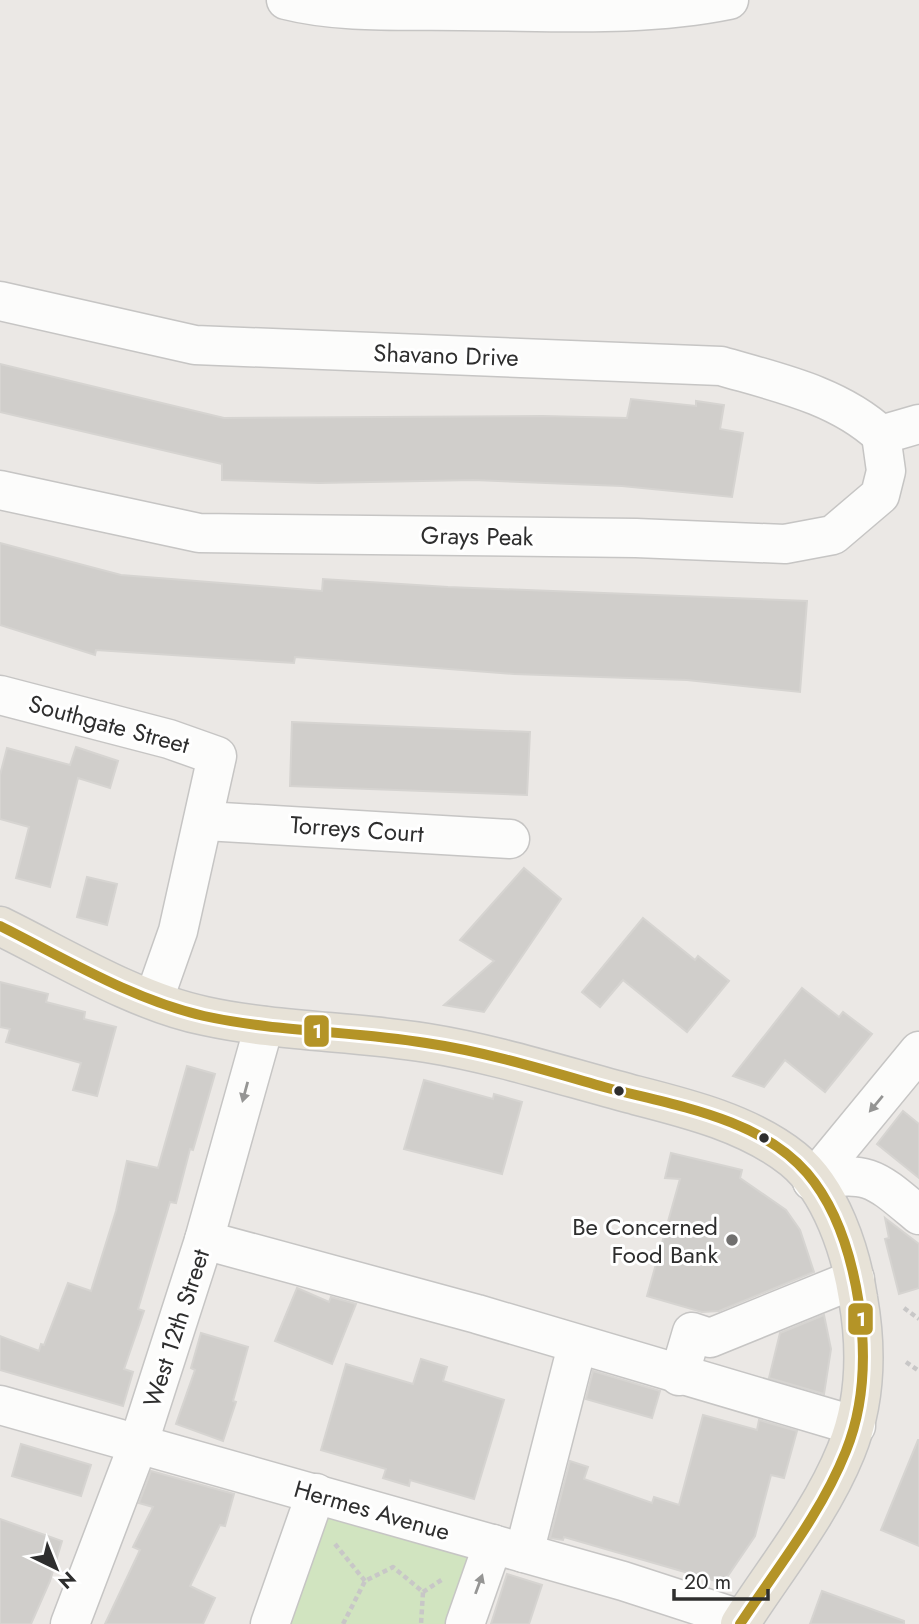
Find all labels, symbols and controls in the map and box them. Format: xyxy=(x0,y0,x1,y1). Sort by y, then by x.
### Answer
street label: Shavano Drive xyxy=(373,335,519,375)
street label: Grays Peak xyxy=(420,518,534,554)
street label: Southgate Street xyxy=(25,686,193,762)
street label: Torreys Court xyxy=(289,807,425,851)
line badge: 1 xyxy=(303,1014,330,1048)
text: 1 xyxy=(312,1018,322,1045)
one-way arrow xyxy=(240,1081,250,1102)
unlabelled marker xyxy=(612,1084,626,1098)
one-way arrow xyxy=(868,1095,883,1113)
unlabelled marker xyxy=(757,1131,771,1145)
place label: Be Concerned Food Bank xyxy=(572,1209,718,1272)
marker: Be Concerned Food Bank xyxy=(724,1232,740,1248)
street label: West 12th Street xyxy=(134,1244,218,1411)
line badge: 1 xyxy=(847,1302,874,1336)
text: 1 xyxy=(856,1306,866,1333)
street label: Hermes Avenue xyxy=(290,1471,454,1549)
north arrow xyxy=(21,1533,91,1603)
scale bar xyxy=(674,1558,768,1602)
text: N xyxy=(53,1565,82,1595)
text: 20 m xyxy=(684,1567,731,1597)
one-way arrow xyxy=(474,1574,485,1595)

